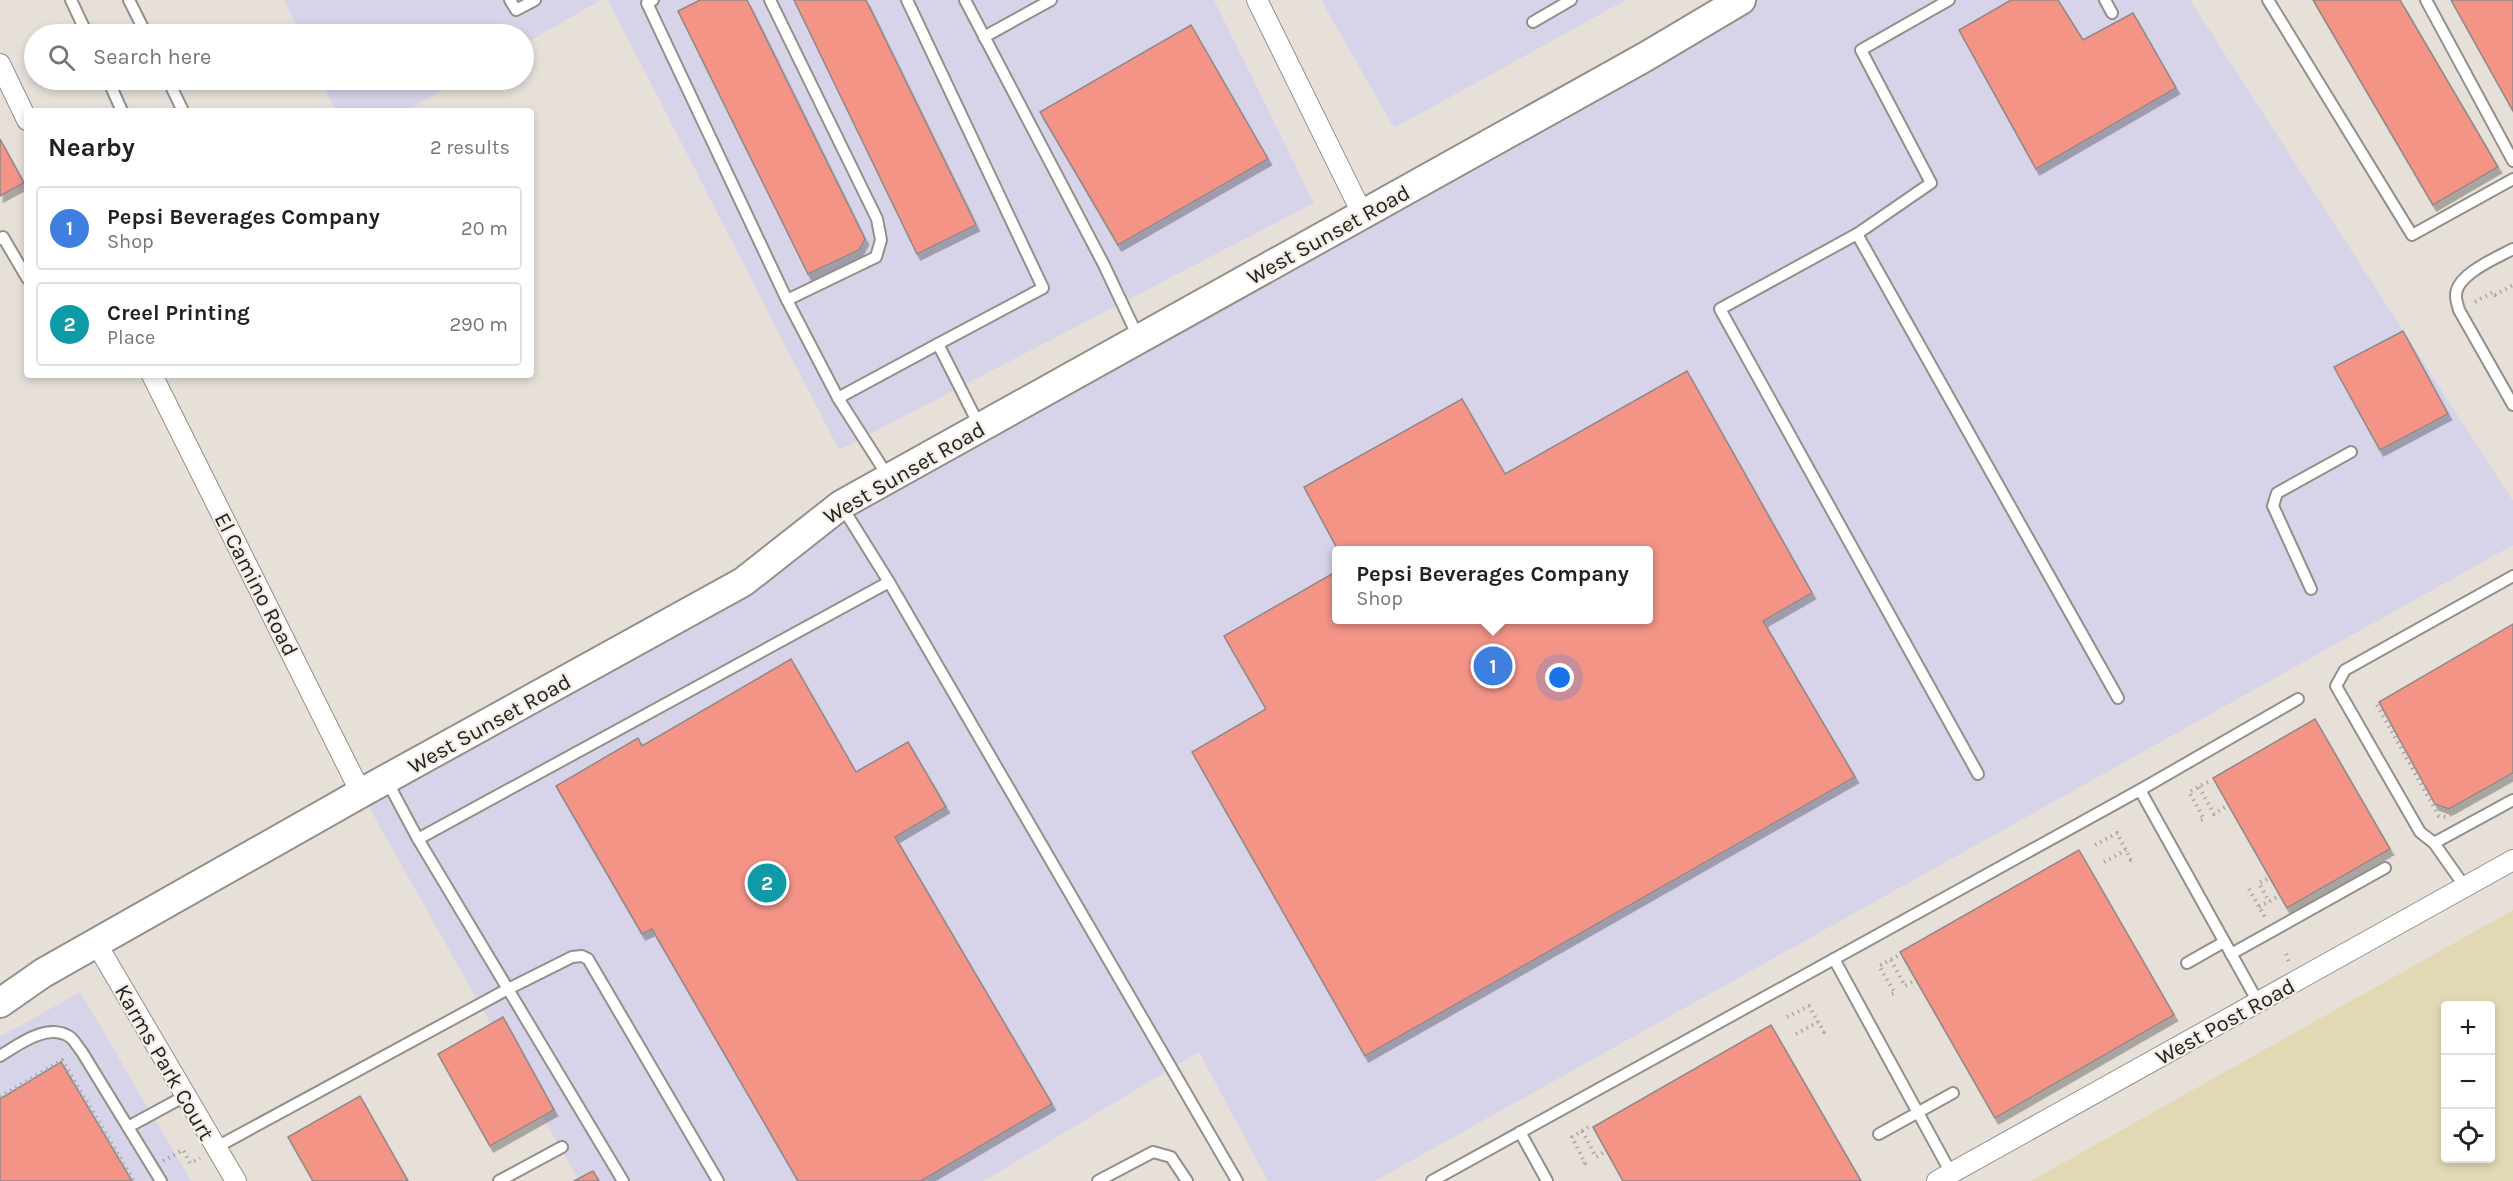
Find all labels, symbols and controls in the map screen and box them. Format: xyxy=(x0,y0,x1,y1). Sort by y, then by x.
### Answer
search box xyxy=(24,24,534,90)
icon: search xyxy=(45,41,78,74)
text: Search here xyxy=(93,44,211,70)
text: Nearby xyxy=(48,132,135,163)
text: 2 results xyxy=(430,136,510,159)
street label: West Sunset Road xyxy=(1242,179,1414,290)
text: Pepsi Beverages Company xyxy=(107,204,380,230)
text: 1 xyxy=(66,217,73,240)
text: 20 m xyxy=(461,217,508,240)
text: Shop xyxy=(107,230,154,253)
text: Creel Printing xyxy=(107,300,250,326)
text: 2 xyxy=(63,313,76,336)
text: 290 m xyxy=(449,313,508,336)
text: Place xyxy=(107,326,155,349)
street label: West Sunset Road xyxy=(819,416,990,530)
street label: El Camino Road xyxy=(209,508,303,661)
popup xyxy=(1332,546,1653,624)
text: Pepsi Beverages Company xyxy=(1356,561,1629,587)
text: Shop xyxy=(1356,587,1403,610)
pin: 1 xyxy=(1474,644,1512,688)
your location xyxy=(1545,663,1574,692)
street label: West Sunset Road xyxy=(403,668,575,779)
pin: 2 xyxy=(748,860,786,906)
street label: West Post Road xyxy=(2151,973,2300,1071)
street label: Karms Park Court xyxy=(109,980,219,1145)
map controls xyxy=(2441,1001,2495,1163)
button: + xyxy=(2441,1001,2495,1055)
button: − xyxy=(2441,1055,2495,1109)
button: locate xyxy=(2441,1109,2495,1163)

